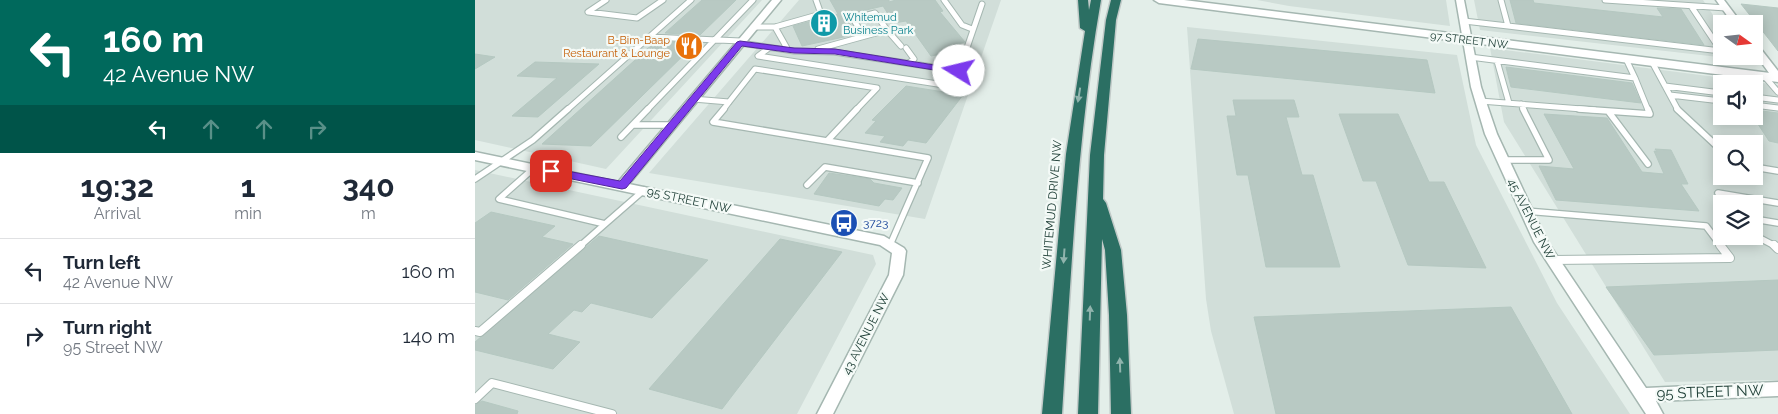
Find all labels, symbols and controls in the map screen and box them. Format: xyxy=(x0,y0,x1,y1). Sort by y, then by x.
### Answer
building icon: Whitemud Business Park xyxy=(809,8,839,38)
place label: Whitemud Business Park xyxy=(843,11,914,37)
north arrow xyxy=(1713,15,1763,65)
map controls xyxy=(1713,15,1763,245)
text: 160 m xyxy=(103,19,204,60)
icon: left xyxy=(20,20,85,85)
street label: 97 STREET NW xyxy=(1429,29,1509,52)
restaurant icon: B-Bim-Baap Restaurant & Lounge xyxy=(674,31,704,61)
place label: B-Bim-Baap Restaurant & Lounge xyxy=(563,34,671,60)
position arrow xyxy=(932,44,984,96)
text: 42 Avenue NW xyxy=(103,61,254,87)
button: sound xyxy=(1713,75,1763,125)
one-way arrow xyxy=(1075,87,1083,103)
icon: left xyxy=(144,115,172,143)
icon: ahead xyxy=(197,115,225,143)
icon: ahead xyxy=(250,115,278,143)
icon: right xyxy=(303,115,331,143)
button: search xyxy=(1713,135,1763,185)
street label: WHITEMUD DRIVE NW xyxy=(1039,139,1065,270)
pin xyxy=(530,150,572,192)
icon: arrive xyxy=(537,157,565,185)
text: 19:32 xyxy=(80,169,154,204)
text: 1 xyxy=(241,169,256,204)
text: 340 xyxy=(342,169,395,204)
street label: 45 AVENUE NW xyxy=(1505,176,1558,262)
street label: 95 STREET NW xyxy=(646,184,733,216)
button: layers xyxy=(1713,195,1763,245)
text: Arrival xyxy=(94,204,141,223)
text: min xyxy=(234,204,262,223)
text: m xyxy=(361,204,376,223)
bus stop icon: 3723 xyxy=(829,208,859,238)
place label: 3723 xyxy=(863,216,888,230)
one-way arrow xyxy=(1060,249,1068,265)
text: Turn left xyxy=(63,251,140,273)
icon: left xyxy=(20,257,48,285)
text: 160 m xyxy=(401,260,455,282)
text: 42 Avenue NW xyxy=(63,273,173,292)
street label: 43 AVENUE NW xyxy=(840,291,893,377)
one-way arrow xyxy=(1086,305,1094,321)
text: Turn right xyxy=(63,316,152,338)
icon: right xyxy=(20,322,48,350)
text: 140 m xyxy=(403,325,455,347)
text: 95 Street NW xyxy=(63,338,163,357)
one-way arrow xyxy=(1116,357,1124,373)
street label: 95 STREET NW xyxy=(1656,381,1764,403)

